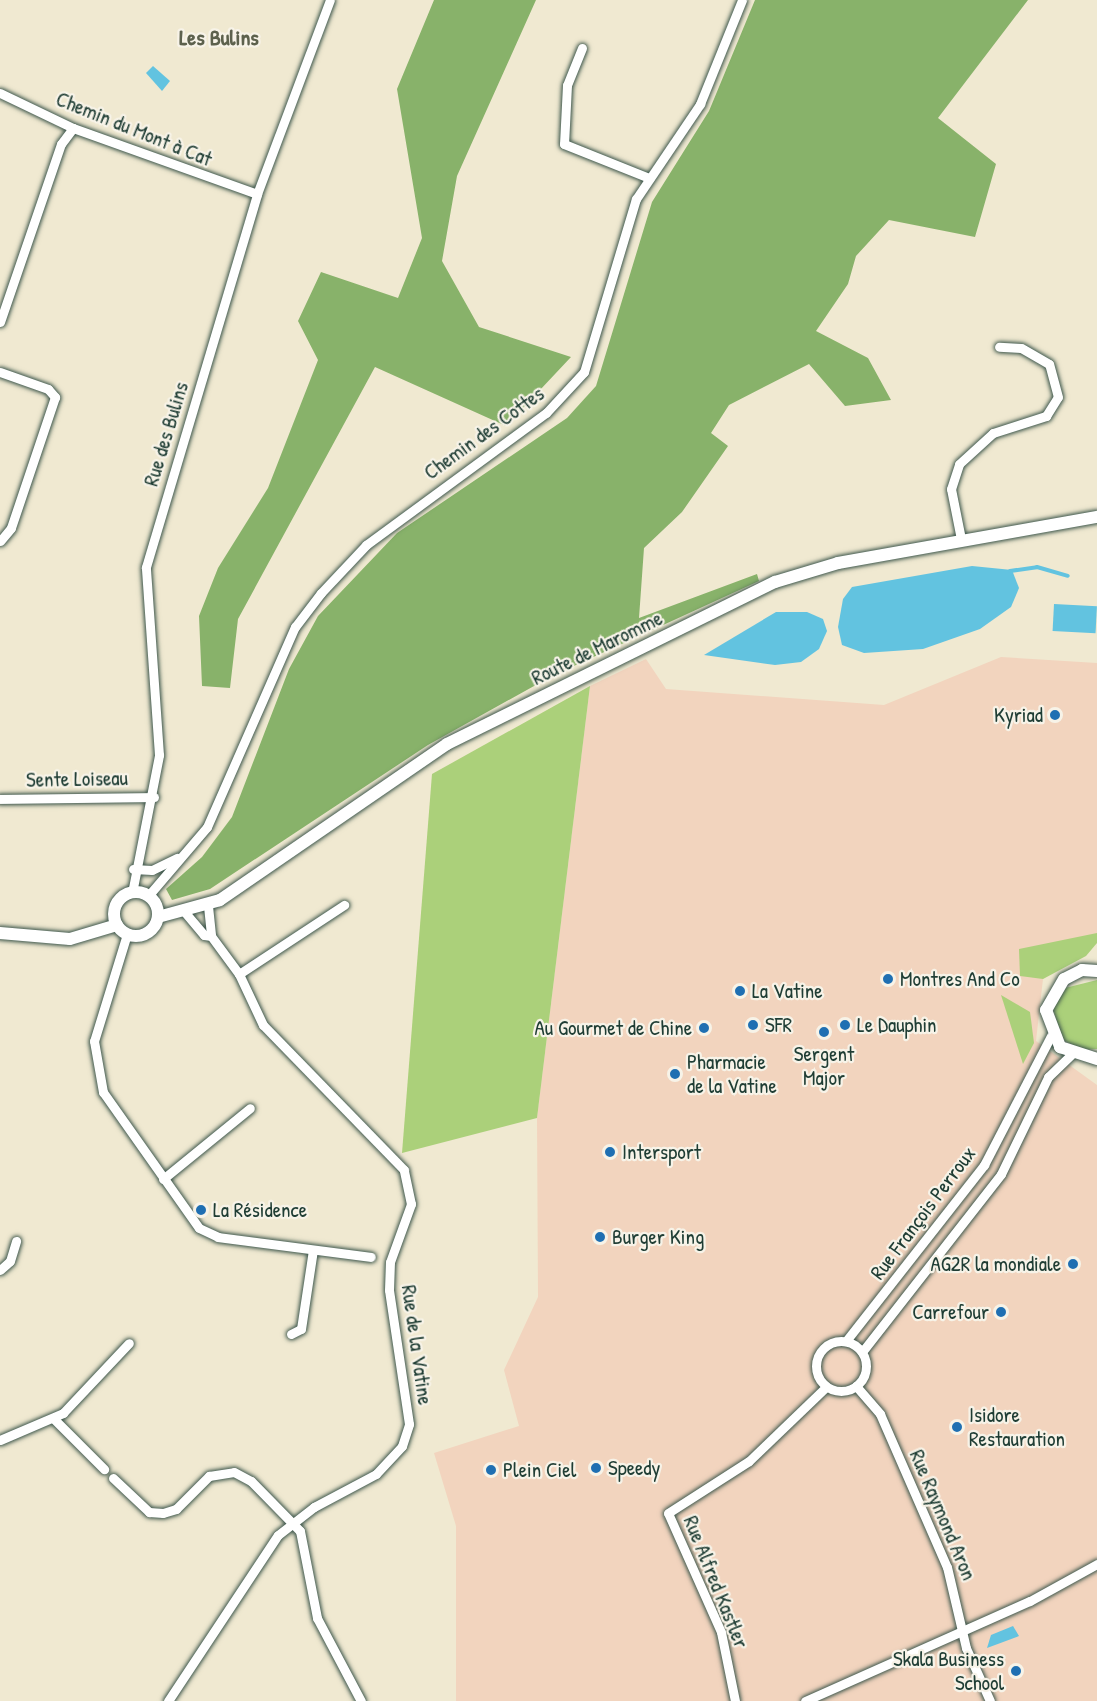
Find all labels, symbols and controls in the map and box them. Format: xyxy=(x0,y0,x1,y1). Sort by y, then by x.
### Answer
district label: Les Bulins xyxy=(179,25,259,51)
street label: Chemin du Mont à Cat xyxy=(52,86,216,172)
street label: Rue des Bulins xyxy=(138,379,194,489)
street label: Chemin des Cottes xyxy=(419,381,549,485)
street label: Route de Maromme xyxy=(527,605,667,691)
place label: Kyriad xyxy=(994,702,1043,728)
marker: Kyriad xyxy=(1048,708,1062,722)
street label: Sente Loiseau xyxy=(26,766,128,792)
place label: Montres And Co xyxy=(900,966,1020,992)
marker: Montres And Co xyxy=(881,972,895,986)
place label: La Vatine xyxy=(752,978,823,1004)
marker: La Vatine xyxy=(733,984,747,998)
place label: SFR xyxy=(765,1012,792,1038)
place label: Le Dauphin xyxy=(857,1012,937,1038)
place label: Au Gourmet de Chine xyxy=(535,1015,692,1041)
marker: SFR xyxy=(746,1018,760,1032)
marker: Le Dauphin xyxy=(838,1018,852,1032)
marker: Au Gourmet de Chine xyxy=(697,1021,711,1035)
marker: Sergent Major xyxy=(817,1025,831,1039)
place label: Sergent Major xyxy=(794,1041,854,1091)
place label: Pharmacie de la Vatine xyxy=(687,1049,777,1099)
marker: Pharmacie de la Vatine xyxy=(668,1067,682,1081)
place label: Intersport xyxy=(622,1139,701,1165)
street label: Rue François Perroux xyxy=(865,1142,981,1284)
marker: Intersport xyxy=(603,1145,617,1159)
place label: La Résidence xyxy=(213,1197,307,1223)
marker: La Résidence xyxy=(194,1203,208,1217)
place label: Burger King xyxy=(612,1224,704,1250)
marker: Burger King xyxy=(593,1230,607,1244)
place label: AG2R la mondiale xyxy=(931,1251,1061,1277)
marker: AG2R la mondiale xyxy=(1066,1257,1080,1271)
street label: Rue de la Vatine xyxy=(396,1283,438,1407)
place label: Carrefour xyxy=(912,1299,989,1325)
marker: Carrefour xyxy=(994,1305,1008,1319)
place label: Isidore Restauration xyxy=(969,1402,1065,1452)
marker: Isidore Restauration xyxy=(950,1420,964,1434)
street label: Rue Raymond Aron xyxy=(904,1446,982,1584)
place label: Speedy xyxy=(608,1455,660,1481)
place label: Plein Ciel xyxy=(503,1457,576,1483)
marker: Speedy xyxy=(589,1461,603,1475)
marker: Plein Ciel xyxy=(484,1463,498,1477)
street label: Rue Alfred Kastler xyxy=(678,1512,754,1652)
place label: Skala Business School xyxy=(893,1646,1004,1696)
marker: Skala Business School xyxy=(1009,1664,1023,1678)

